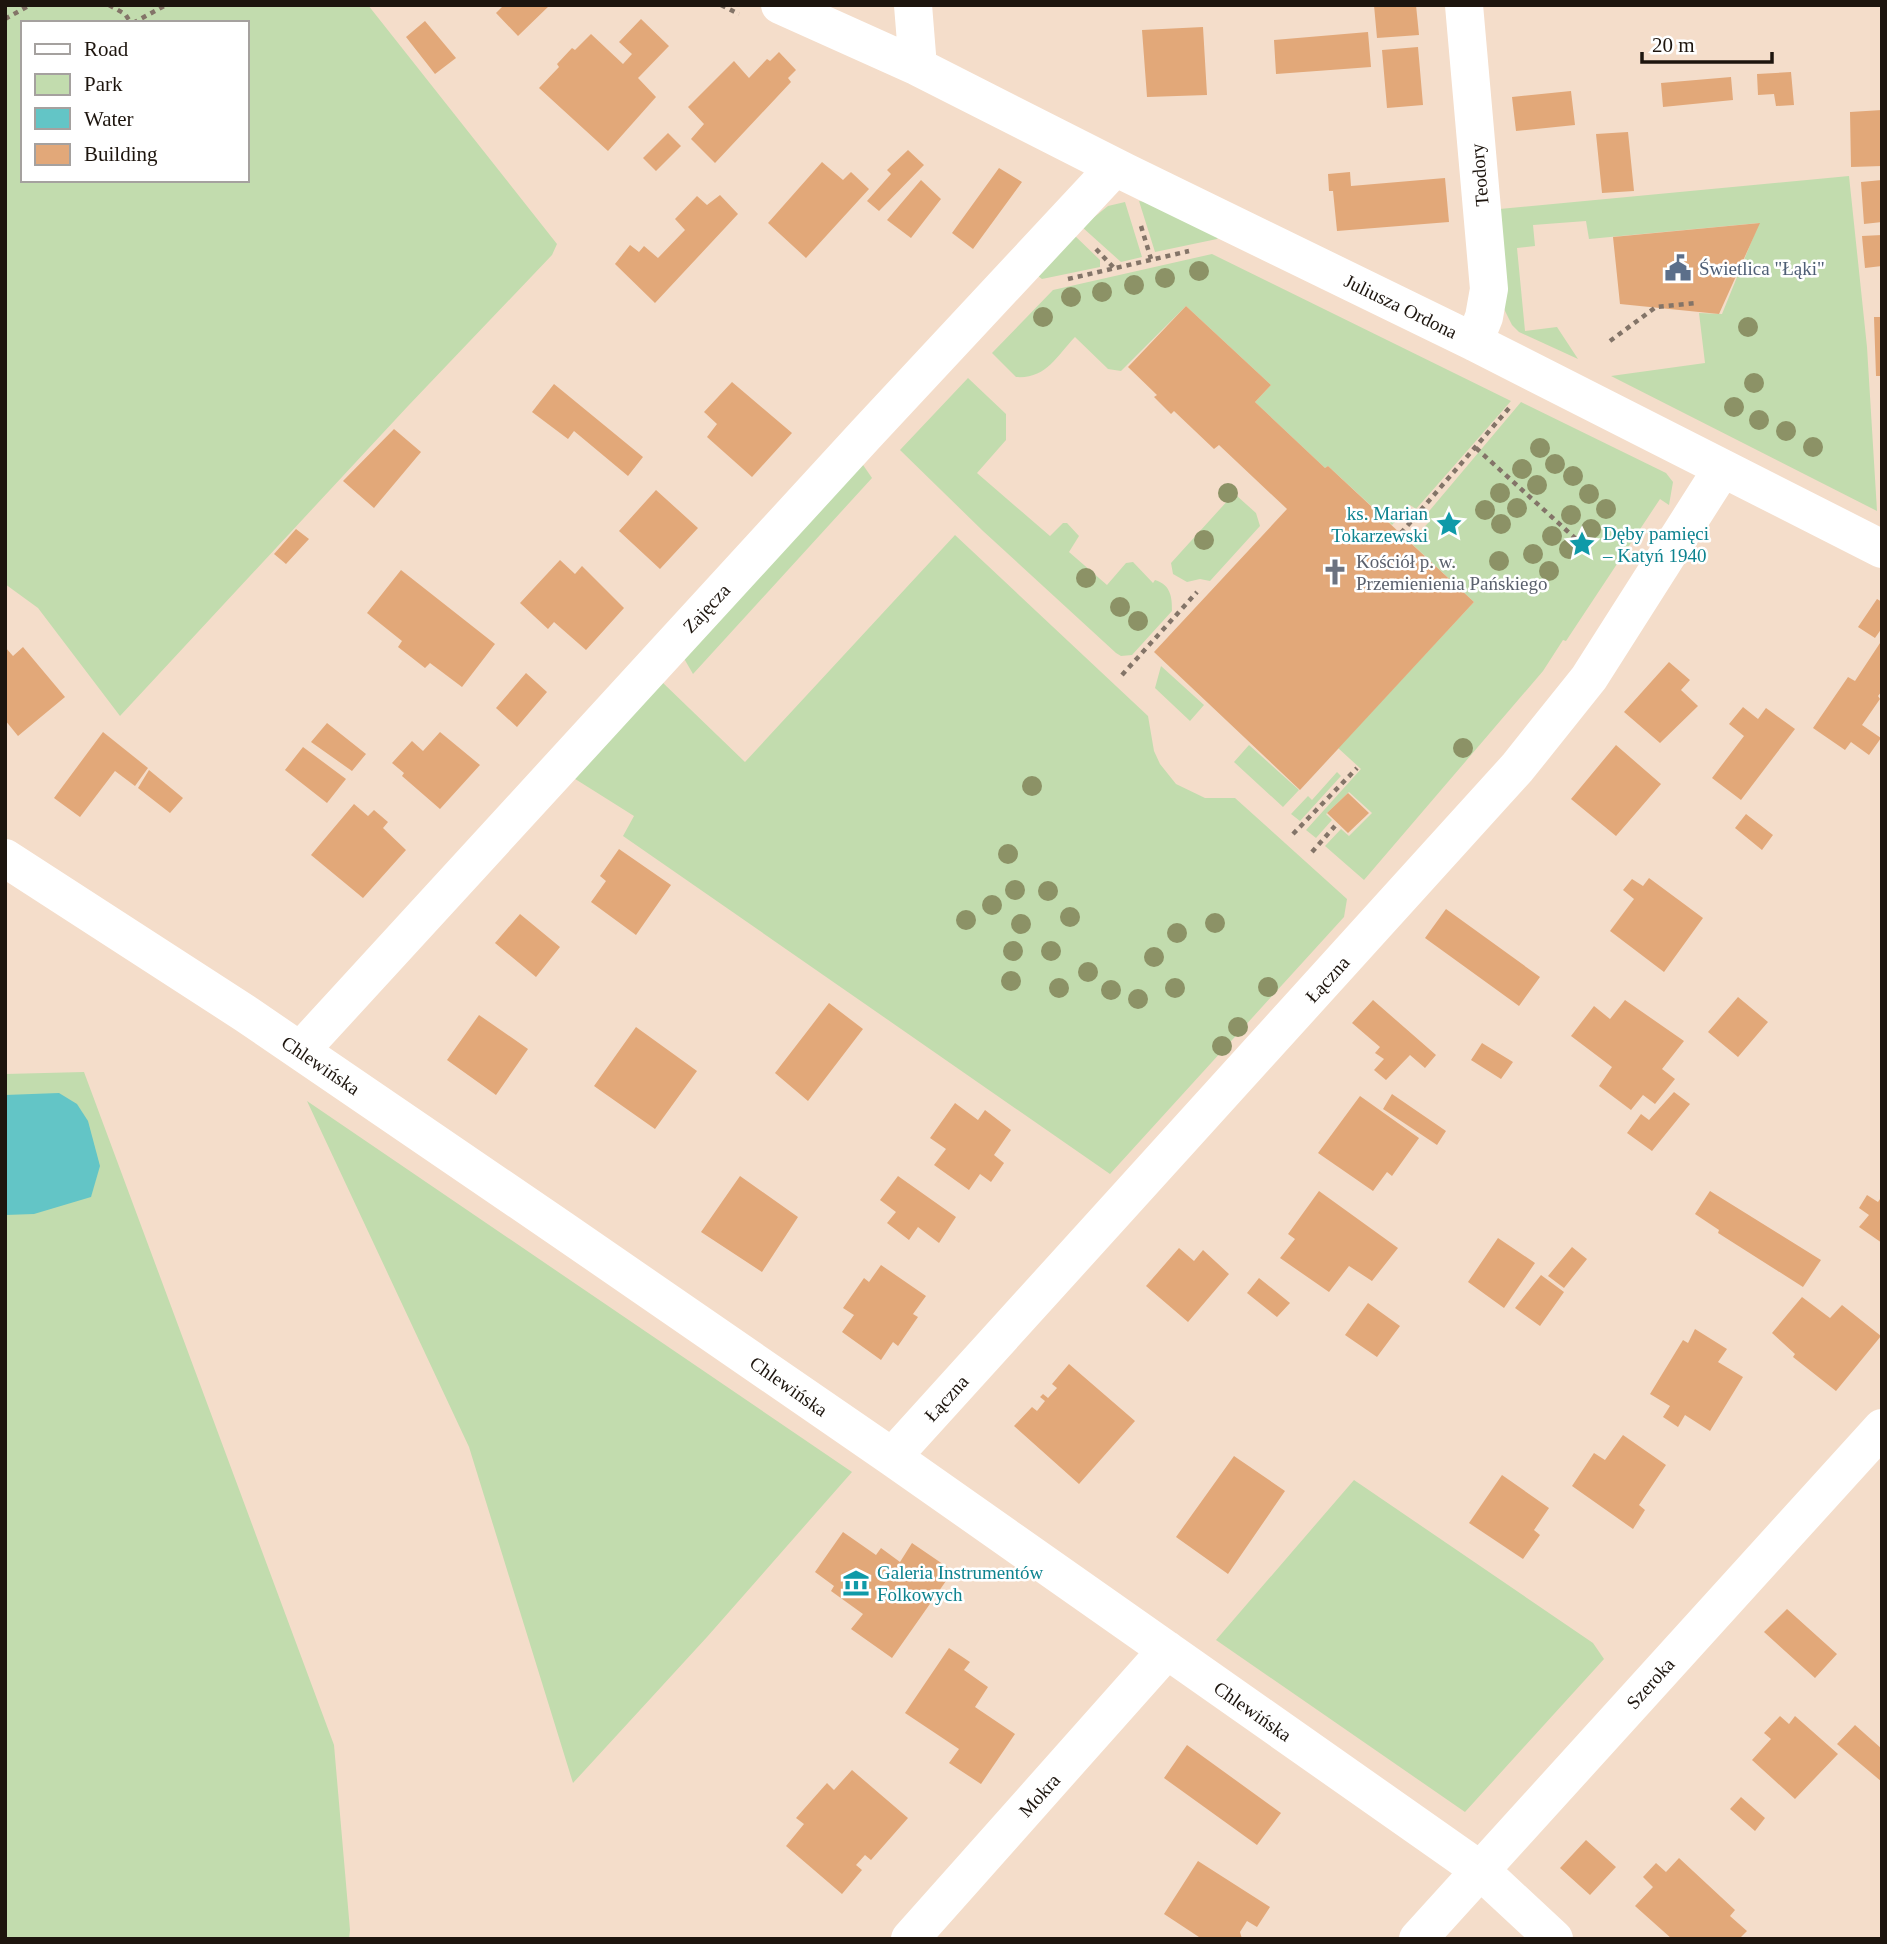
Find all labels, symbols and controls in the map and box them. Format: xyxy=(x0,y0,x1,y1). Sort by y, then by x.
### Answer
legend xyxy=(21,21,248,182)
scale bar xyxy=(1642,21,1772,65)
text: 20 m xyxy=(1652,33,1695,57)
text: Road xyxy=(84,37,129,61)
text: Park xyxy=(84,72,123,96)
text: Water xyxy=(84,107,134,131)
text: Building xyxy=(84,142,158,166)
street label: Teodory xyxy=(1466,142,1493,207)
public building icon: Świetlica "Łąki" xyxy=(1663,253,1693,283)
place label: Świetlica "Łąki" xyxy=(1699,258,1825,279)
street label: Juliusza Ordona xyxy=(1341,270,1461,343)
place label: ks. Marian Tokarzewski xyxy=(1331,503,1428,546)
place icon: ks. Marian Tokarzewski xyxy=(1434,509,1464,539)
place label: Dęby pamięci – Katyń 1940 xyxy=(1602,523,1709,566)
place icon: Dęby pamięci – Katyń 1940 xyxy=(1567,529,1597,559)
place label: Kościół p. w. Przemienienia Pańskiego xyxy=(1356,551,1548,594)
church icon: Kościół p. w. Przemienienia Pańskiego xyxy=(1320,557,1350,587)
street label: Zajęcza xyxy=(679,579,735,637)
street label: Łączna xyxy=(1301,952,1354,1007)
street label: Chlewińska xyxy=(278,1032,364,1100)
street label: Chlewińska xyxy=(746,1352,832,1421)
street label: Łączna xyxy=(920,1371,973,1426)
place label: Galeria Instrumentów Folkowych xyxy=(877,1562,1043,1605)
museum icon: Galeria Instrumentów Folkowych xyxy=(841,1568,871,1598)
street label: Szeroka xyxy=(1622,1653,1679,1713)
street label: Chlewińska xyxy=(1210,1677,1296,1746)
street label: Mokra xyxy=(1015,1769,1065,1821)

